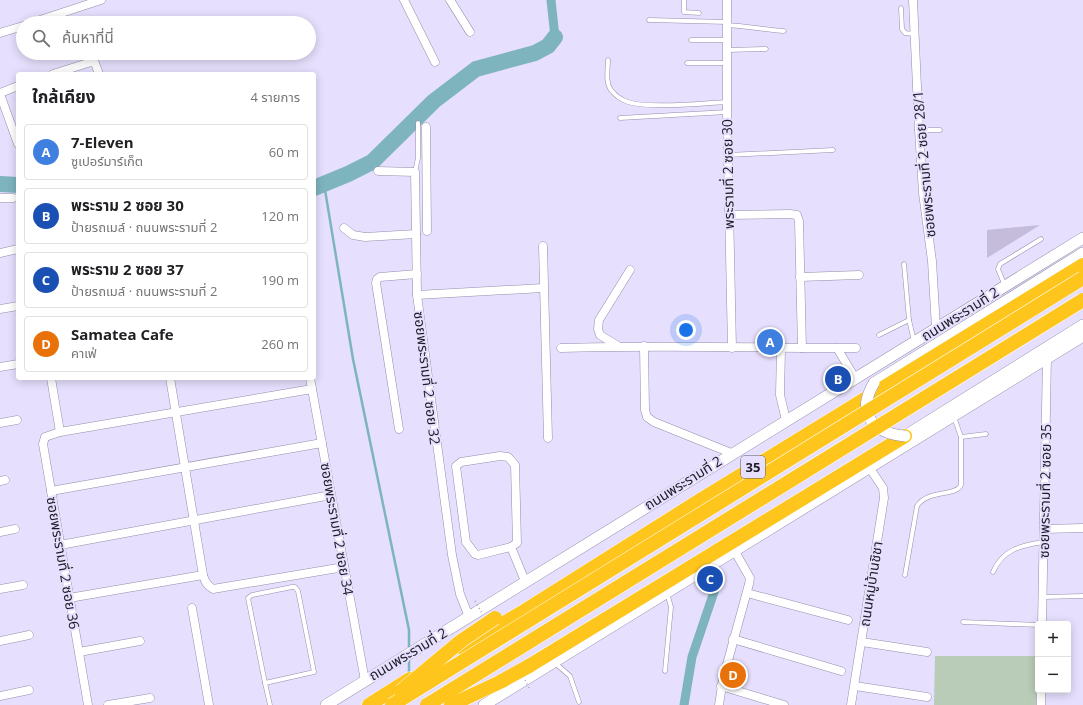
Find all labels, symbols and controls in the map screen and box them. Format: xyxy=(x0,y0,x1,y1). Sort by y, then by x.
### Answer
search box xyxy=(16,16,316,60)
icon: search xyxy=(30,27,52,49)
text: ค้นหาที่นี่ xyxy=(62,27,114,47)
text: ใกล้เคียง xyxy=(32,85,95,108)
text: 4 รายการ xyxy=(250,88,300,106)
street label: ซอยพระรามที่ 2 ซอย 28/1 xyxy=(908,90,939,238)
street label: พระรามที่ 2 ซอย 30 xyxy=(717,119,738,229)
text: 7-Eleven xyxy=(71,132,134,152)
text: A xyxy=(42,143,50,161)
text: 60 m xyxy=(269,143,299,161)
text: ซูเปอร์มาร์เก็ต xyxy=(71,152,143,170)
text: พระราม 2 ซอย 30 xyxy=(71,195,184,215)
text: B xyxy=(42,207,50,225)
text: 120 m xyxy=(261,207,299,225)
text: ป้ายรถเมล์ · ถนนพระรามที่ 2 xyxy=(71,218,217,236)
text: พระราม 2 ซอย 37 xyxy=(71,259,184,279)
text: C xyxy=(42,271,50,289)
text: 190 m xyxy=(261,271,299,289)
text: ป้ายรถเมล์ · ถนนพระรามที่ 2 xyxy=(71,282,217,300)
street label: ถนนพระรามที่ 2 xyxy=(917,282,1002,345)
street label: ซอยพระรามที่ 2 ซอย 32 xyxy=(410,310,445,446)
your location xyxy=(676,320,696,340)
text: Samatea Cafe xyxy=(71,324,174,344)
pin: A xyxy=(757,327,783,357)
text: D xyxy=(41,335,51,353)
text: 260 m xyxy=(261,335,299,353)
text: คาเฟ่ xyxy=(71,344,97,362)
pin: B xyxy=(825,364,851,394)
street label: ซอยพระรามที่ 2 ซอย 35 xyxy=(1034,424,1055,558)
street label: ถนนพระรามที่ 2 xyxy=(640,451,725,514)
road number: 35 xyxy=(741,456,765,478)
street label: ซอยพระรามที่ 2 ซอย 34 xyxy=(316,461,358,597)
street label: ซอยพระรามที่ 2 ซอย 36 xyxy=(42,495,84,631)
street label: ถนนหมู่บ้านชิชา xyxy=(854,540,887,628)
pin: C xyxy=(697,564,723,594)
map controls xyxy=(1035,621,1071,693)
button: + xyxy=(1035,621,1071,657)
street label: ถนนพระรามที่ 2 xyxy=(365,623,450,684)
button: − xyxy=(1035,657,1071,693)
pin: D xyxy=(720,660,746,690)

